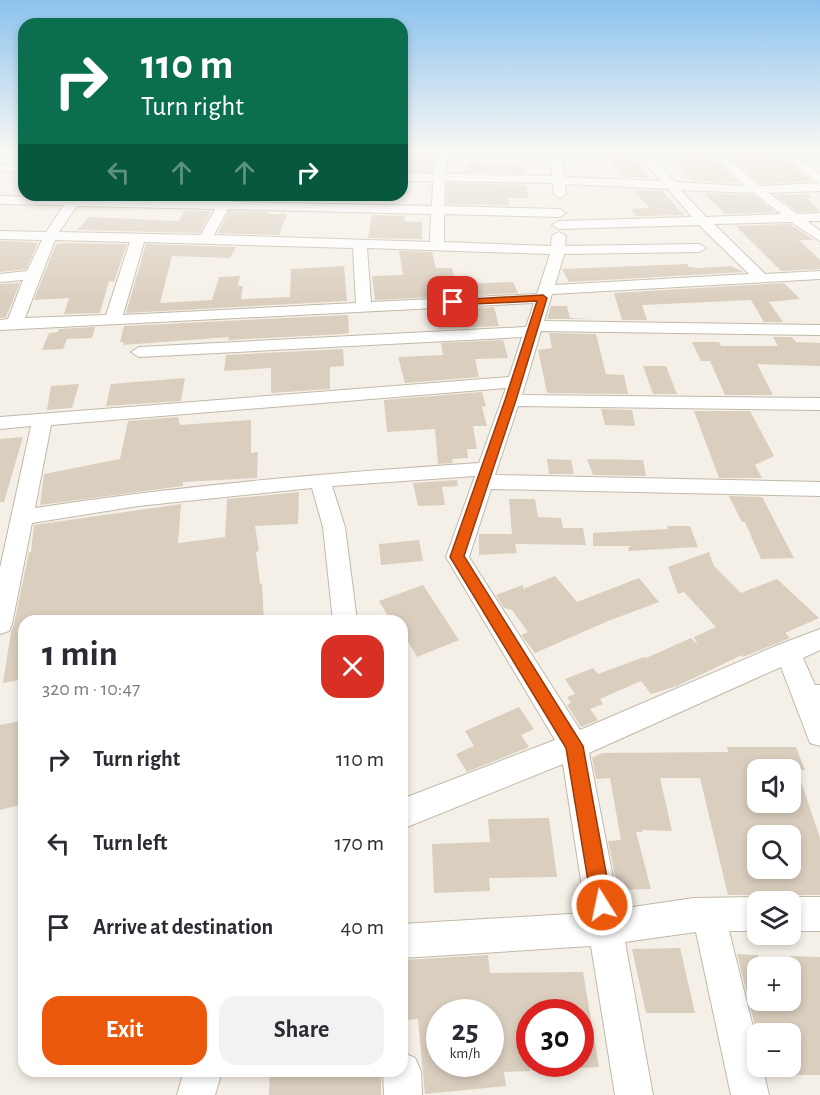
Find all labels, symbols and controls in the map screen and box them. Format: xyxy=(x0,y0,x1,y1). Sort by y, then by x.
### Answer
icon: right xyxy=(42,42,120,120)
text: 110 m xyxy=(141,44,233,86)
text: Turn right xyxy=(141,93,244,120)
icon: left xyxy=(102,156,135,189)
icon: ahead xyxy=(165,156,198,189)
icon: ahead xyxy=(228,156,261,189)
icon: right xyxy=(291,156,324,189)
pin xyxy=(427,276,478,327)
icon: arrive xyxy=(436,285,469,318)
button: close xyxy=(321,635,384,698)
text: 1 min xyxy=(42,636,118,672)
text: 320 m · 10:47 xyxy=(42,679,140,699)
icon: right xyxy=(42,743,75,776)
text: Turn right xyxy=(93,748,180,770)
text: 110 m xyxy=(336,748,384,770)
map controls xyxy=(747,759,801,1077)
button: sound xyxy=(747,759,801,813)
button: search xyxy=(747,825,801,879)
icon: left xyxy=(42,827,75,860)
text: Turn left xyxy=(93,832,167,854)
text: 170 m xyxy=(334,832,384,854)
position arrow xyxy=(570,873,634,937)
button: layers xyxy=(747,891,801,945)
icon: arrive xyxy=(42,911,75,944)
text: Arrive at destination xyxy=(93,916,273,938)
text: 40 m xyxy=(341,916,384,938)
button: + xyxy=(747,957,801,1011)
button: Exit xyxy=(42,996,207,1065)
button: Share xyxy=(219,996,384,1065)
speed limit sign: 30 xyxy=(516,999,594,1077)
text: 25 xyxy=(451,1016,479,1046)
button: − xyxy=(747,1023,801,1077)
text: km/h xyxy=(450,1046,480,1061)

